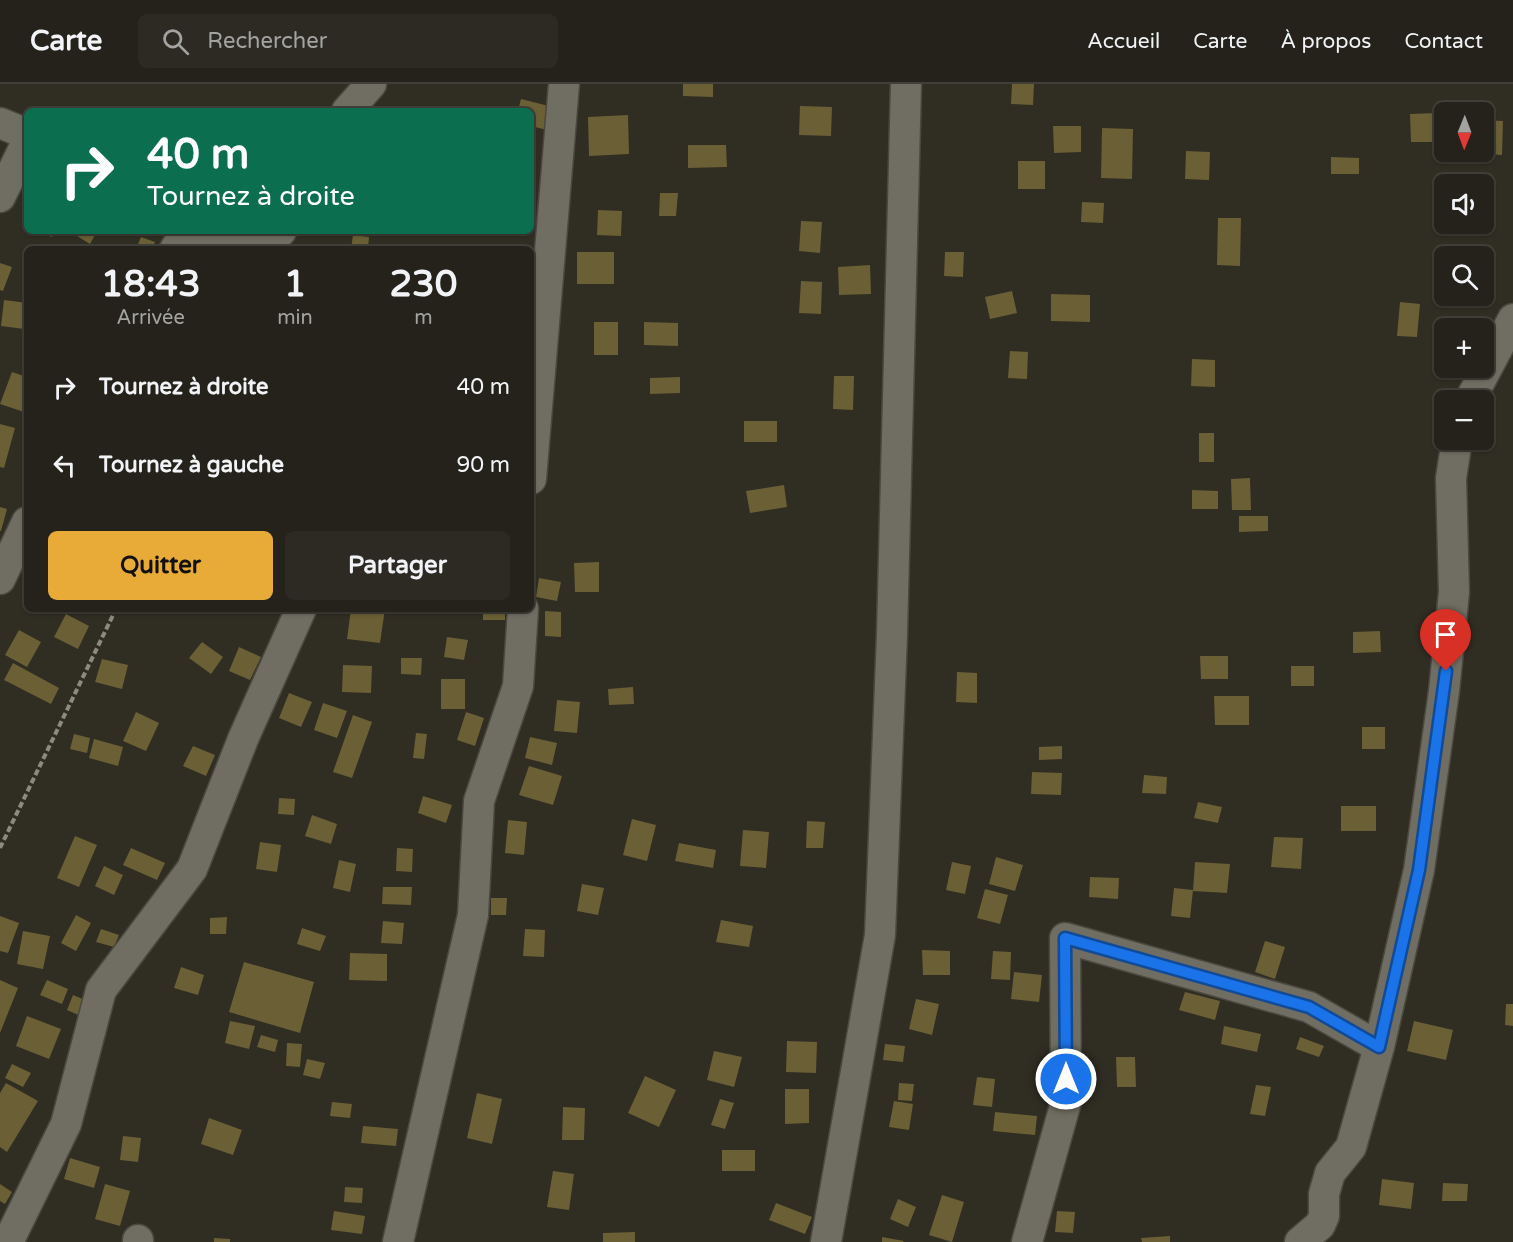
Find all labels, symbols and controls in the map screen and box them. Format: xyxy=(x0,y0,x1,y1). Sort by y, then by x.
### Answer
search box xyxy=(138,14,558,68)
text: Carte xyxy=(30,24,102,58)
icon: search xyxy=(159,25,192,58)
text: Rechercher xyxy=(207,28,327,54)
text: Accueil xyxy=(1087,29,1160,54)
text: Carte xyxy=(1193,29,1247,54)
text: À propos xyxy=(1280,29,1371,54)
text: Contact xyxy=(1404,29,1483,54)
north arrow xyxy=(1434,102,1494,162)
map controls xyxy=(1434,102,1494,450)
text: 40 m xyxy=(147,129,249,180)
icon: right xyxy=(48,132,126,210)
button: sound xyxy=(1434,174,1494,234)
text: Tournez à droite xyxy=(147,180,355,213)
button: search xyxy=(1434,246,1494,306)
text: 18:43 xyxy=(101,263,201,306)
text: 1 xyxy=(284,263,306,306)
text: 230 xyxy=(389,263,457,306)
text: Arrivée xyxy=(117,306,185,330)
text: min xyxy=(277,306,313,330)
text: m xyxy=(414,306,433,330)
button: + xyxy=(1434,318,1494,378)
icon: right xyxy=(48,371,81,404)
text: Tournez à droite xyxy=(99,374,268,400)
text: 40 m xyxy=(456,374,510,400)
button: − xyxy=(1434,390,1494,450)
icon: left xyxy=(48,449,81,482)
text: Tournez à gauche xyxy=(99,452,284,478)
text: 90 m xyxy=(456,452,510,478)
button: Quitter xyxy=(48,531,273,600)
button: Partager xyxy=(285,531,510,600)
pin xyxy=(1420,609,1471,671)
icon: arrive xyxy=(1429,618,1462,651)
position arrow xyxy=(1034,1047,1098,1111)

